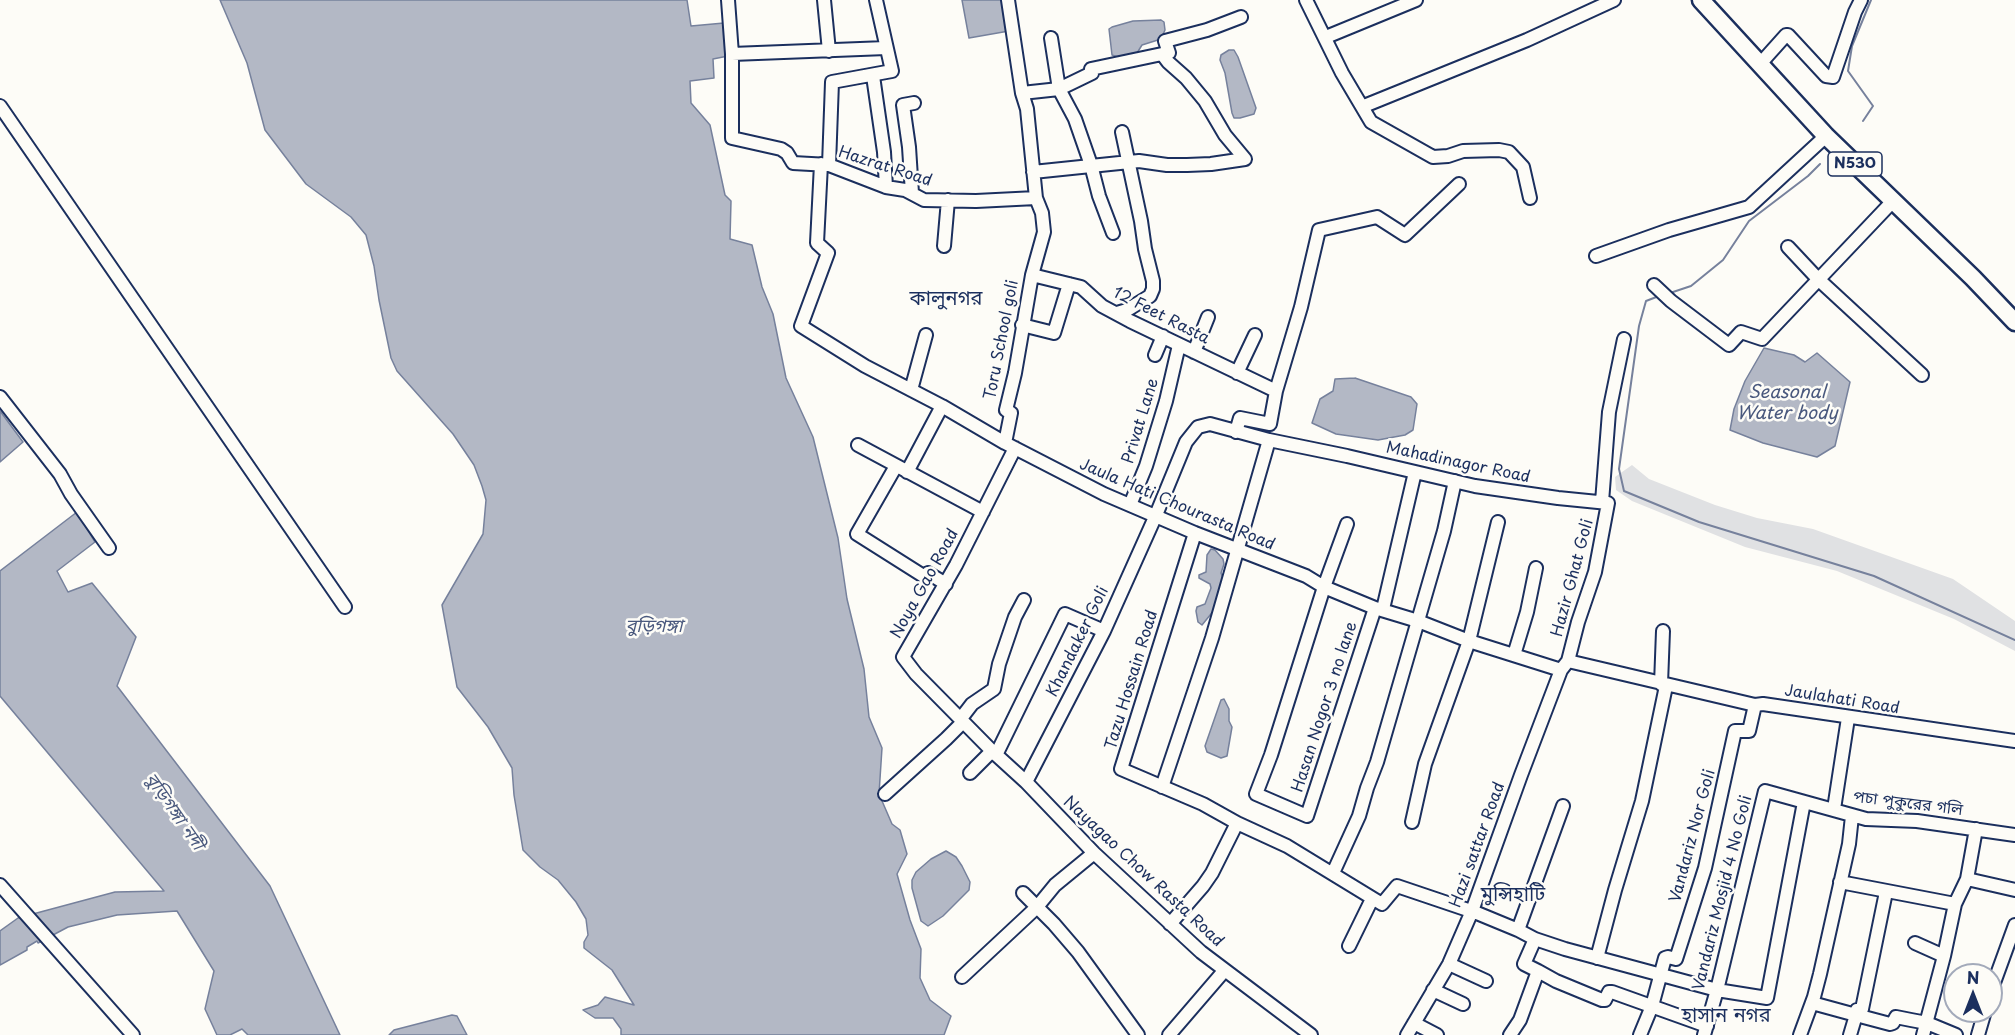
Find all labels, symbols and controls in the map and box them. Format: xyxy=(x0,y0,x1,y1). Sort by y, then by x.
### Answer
street label: Hazrat Road xyxy=(836,143,934,191)
road number: N530 xyxy=(1828,152,1882,176)
street label: Toru School goli xyxy=(981,278,1023,402)
street label: 12 Feet Rasta xyxy=(1109,283,1213,349)
district label: কালুনগর xyxy=(910,287,982,311)
street label: Privat Lane xyxy=(1119,376,1163,466)
water label: Seasonal Water body xyxy=(1736,382,1838,424)
street label: Mahadinagor Road xyxy=(1384,438,1532,488)
street label: Jaula Hati Chourasta Road xyxy=(1076,455,1278,555)
street label: Hazir Ghat Goli xyxy=(1548,517,1598,639)
street label: Noya Gao Road xyxy=(887,526,963,642)
street label: Khandaker Goli xyxy=(1043,584,1113,700)
street label: Tazu Hossain Road xyxy=(1102,608,1162,752)
water label: বুড়িগঙ্গা xyxy=(625,616,683,638)
street label: Hasan Nogor 3 no lane xyxy=(1288,619,1362,795)
street label: Jaulahati Road xyxy=(1783,681,1901,719)
street label: Vandariz Nor Goli xyxy=(1666,767,1720,905)
water label: বুড়িগঙ্গা নদী xyxy=(140,770,208,854)
street label: Hazi sattar Road xyxy=(1446,780,1510,910)
street label: পচা পুকুরের গলি xyxy=(1852,788,1964,820)
street label: Nayagao Chow Rasta Road xyxy=(1059,793,1227,951)
street label: Vandariz Mosjid 4 No Goli xyxy=(1689,794,1757,992)
district label: মুন্সিহাটি xyxy=(1481,883,1545,907)
north arrow xyxy=(1943,963,2003,1023)
text: N xyxy=(1967,965,1979,989)
district label: হাসান নগর xyxy=(1681,1004,1771,1028)

